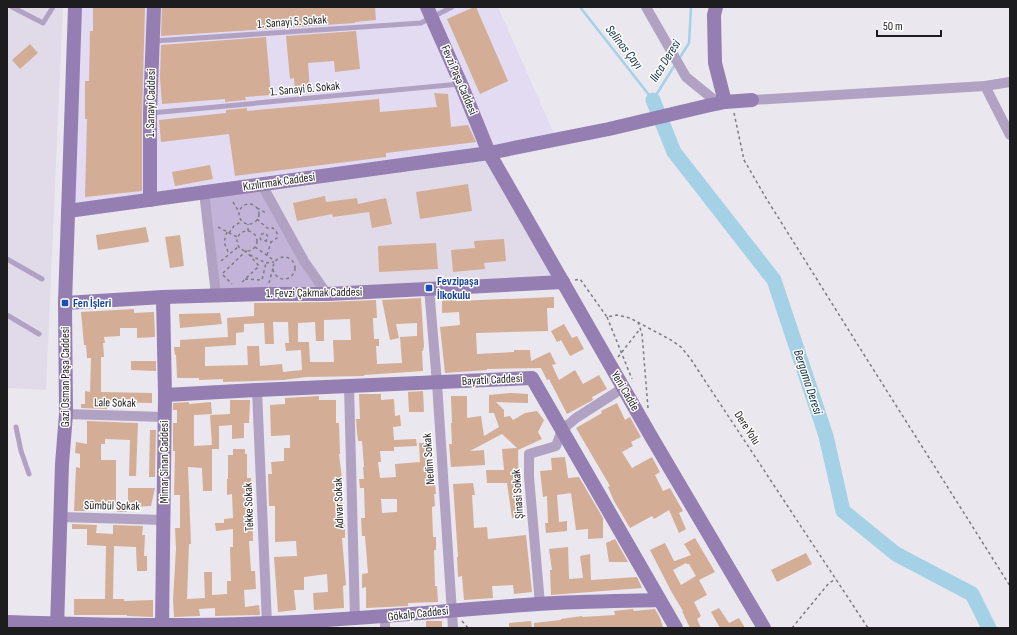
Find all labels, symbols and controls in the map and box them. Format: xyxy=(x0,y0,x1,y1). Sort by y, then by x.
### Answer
street label: 1. Sanayi 5. Sokak xyxy=(257,12,328,32)
scale bar xyxy=(877,12,941,38)
text: 50 m xyxy=(883,19,903,34)
water label: Selinos Çayı xyxy=(602,22,647,73)
water label: Ilıca Deresi xyxy=(646,37,684,85)
street label: Fevzi Paşa Caddesi xyxy=(438,43,480,117)
street label: 1. Sanayi Caddesi xyxy=(143,69,159,137)
street label: 1. Sanayi 6. Sokak xyxy=(269,78,341,100)
street label: Kızılırmak Caddesi xyxy=(242,170,316,194)
place label: Fevzipaşa İlkokulu xyxy=(437,274,479,303)
marker: Fevzipaşa İlkokulu xyxy=(424,283,434,293)
street label: 1. Fevzi Çakmak Caddesi xyxy=(266,285,362,301)
place label: Fen İşleri xyxy=(73,296,111,311)
marker: Fen İşleri xyxy=(60,298,70,308)
street label: Gazi Osman Paşa Caddesi xyxy=(58,327,73,427)
water label: Bergama Deresi xyxy=(790,348,826,417)
street label: Yeni Cadde xyxy=(608,368,642,414)
street label: Bayatlı Caddesi xyxy=(461,371,523,389)
street label: Lale Sokak xyxy=(94,395,137,411)
street label: Dere Yolu xyxy=(731,408,763,448)
street label: Mimar Sinan Caddesi xyxy=(157,421,172,503)
street label: Nedim Sokak xyxy=(420,432,438,485)
street label: Şinasi Sokak xyxy=(509,468,527,519)
street label: Adıvar Sokak xyxy=(331,477,347,530)
street label: Tekke Sokak xyxy=(241,482,257,532)
street label: Sümbül Sokak xyxy=(84,498,140,514)
street label: Gökalp Caddesi xyxy=(387,603,449,625)

